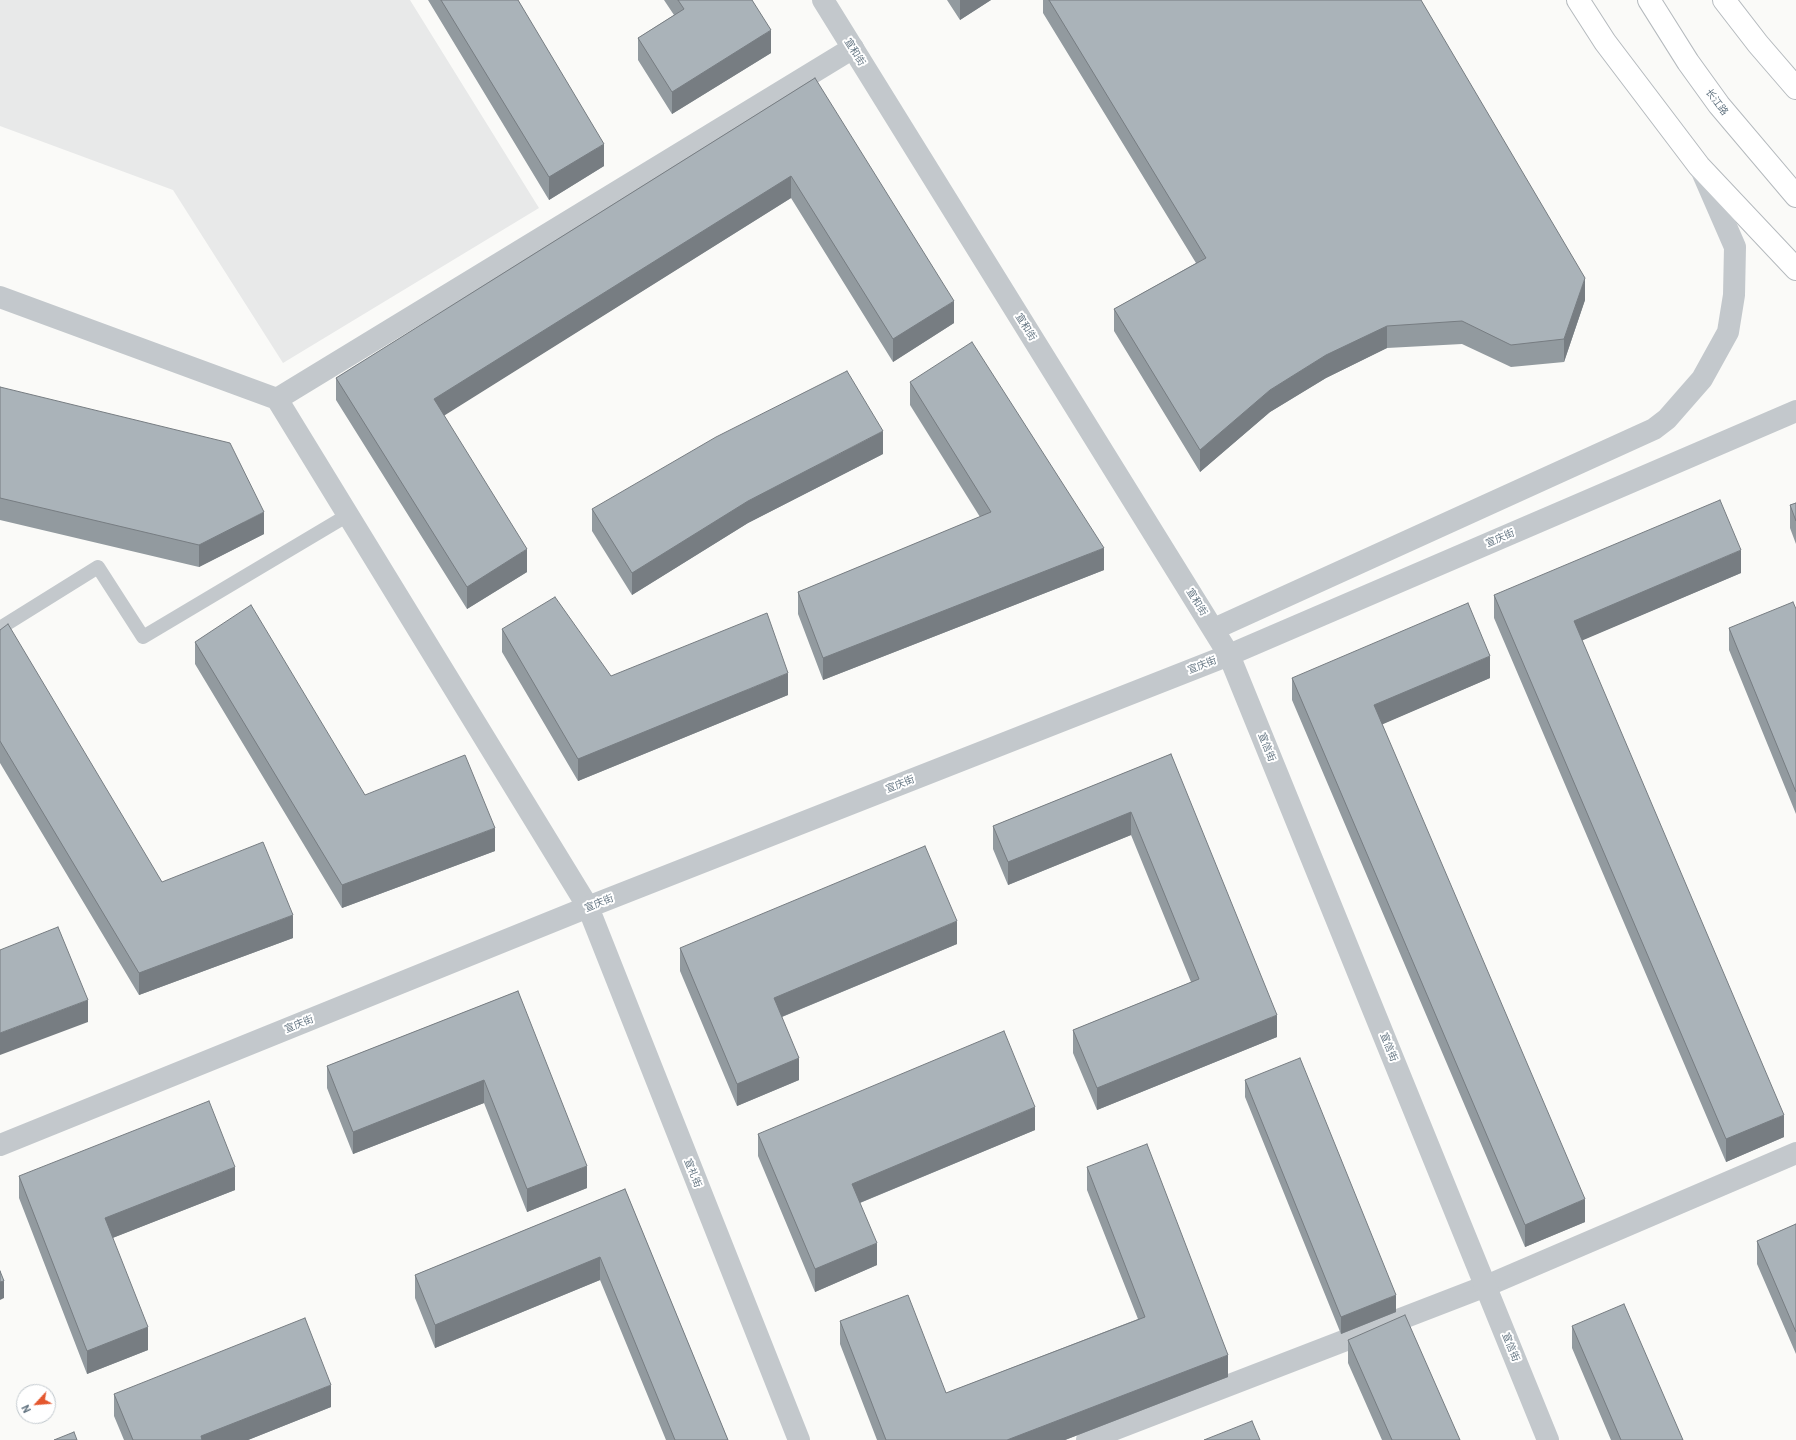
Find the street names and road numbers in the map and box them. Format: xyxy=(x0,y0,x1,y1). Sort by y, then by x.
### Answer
street label: 宣和街 xyxy=(842,36,868,68)
street label: 长江路 xyxy=(1703,86,1731,118)
street label: 宣和街 xyxy=(1013,311,1039,343)
street label: 宣庆街 xyxy=(1484,527,1516,549)
street label: 宣和街 xyxy=(1184,586,1210,618)
street label: 宣庆街 xyxy=(1186,654,1218,676)
street label: 宣信街 xyxy=(1256,731,1278,763)
street label: 宣庆街 xyxy=(884,773,916,795)
street label: 宣庆街 xyxy=(583,892,615,914)
street label: 宣庆街 xyxy=(283,1013,315,1035)
street label: 宣信街 xyxy=(1378,1031,1400,1063)
street label: 宣礼街 xyxy=(682,1157,704,1189)
street label: 宣信街 xyxy=(1500,1331,1522,1363)

